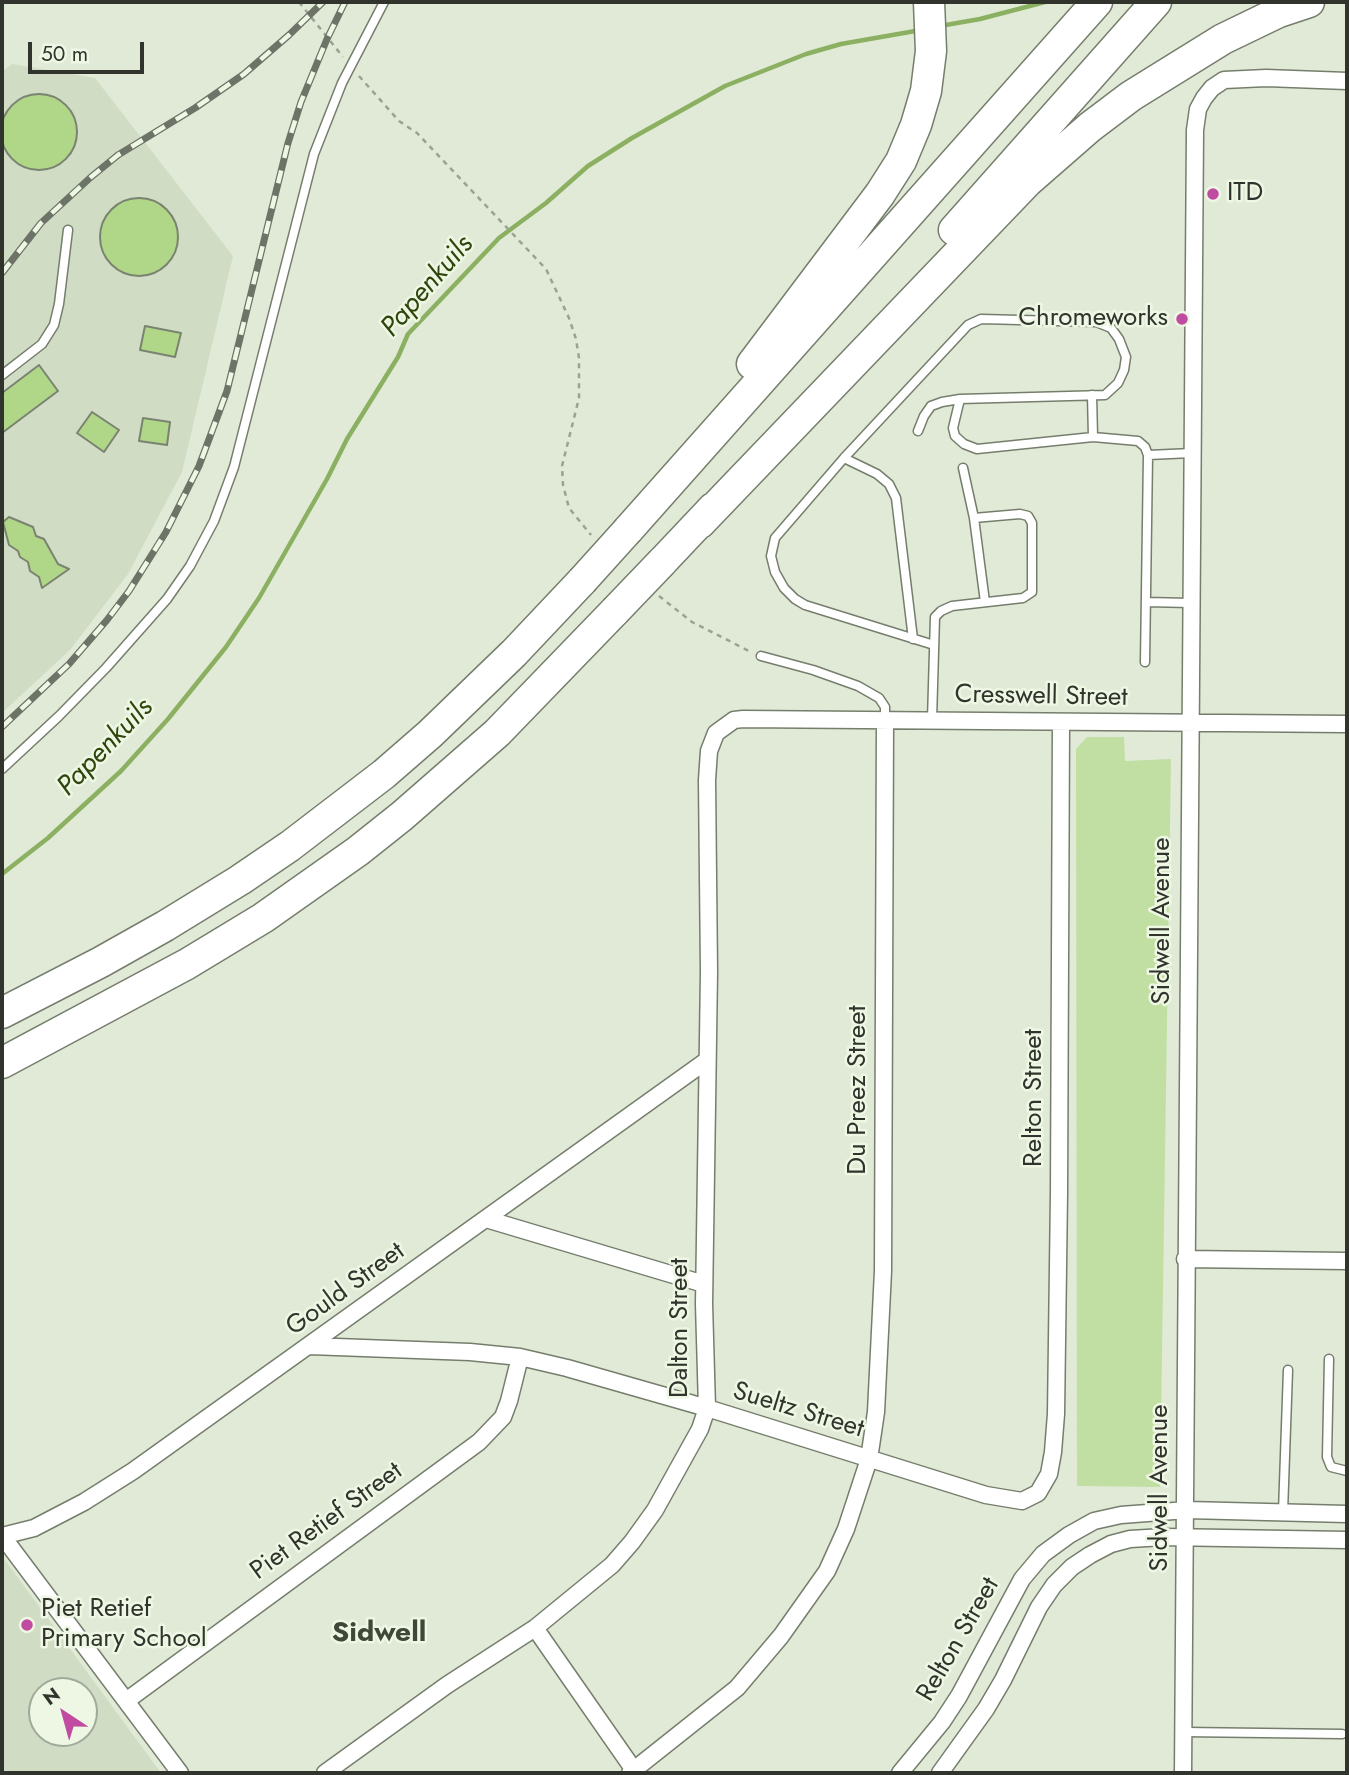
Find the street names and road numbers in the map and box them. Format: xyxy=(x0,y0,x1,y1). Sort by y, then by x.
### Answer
street label: Cresswell Street xyxy=(954,680,1128,714)
street label: Sidwell Avenue xyxy=(1147,837,1179,1005)
street label: Du Preez Street xyxy=(843,1005,875,1175)
street label: Relton Street xyxy=(1019,1029,1051,1167)
street label: Gould Street xyxy=(281,1237,411,1343)
street label: Dalton Street xyxy=(665,1258,697,1398)
street label: Sueltz Street xyxy=(729,1376,867,1446)
street label: Sidwell Avenue xyxy=(1145,1404,1177,1572)
street label: Piet Retief Street xyxy=(245,1456,409,1588)
street label: Relton Street xyxy=(911,1573,1007,1707)

